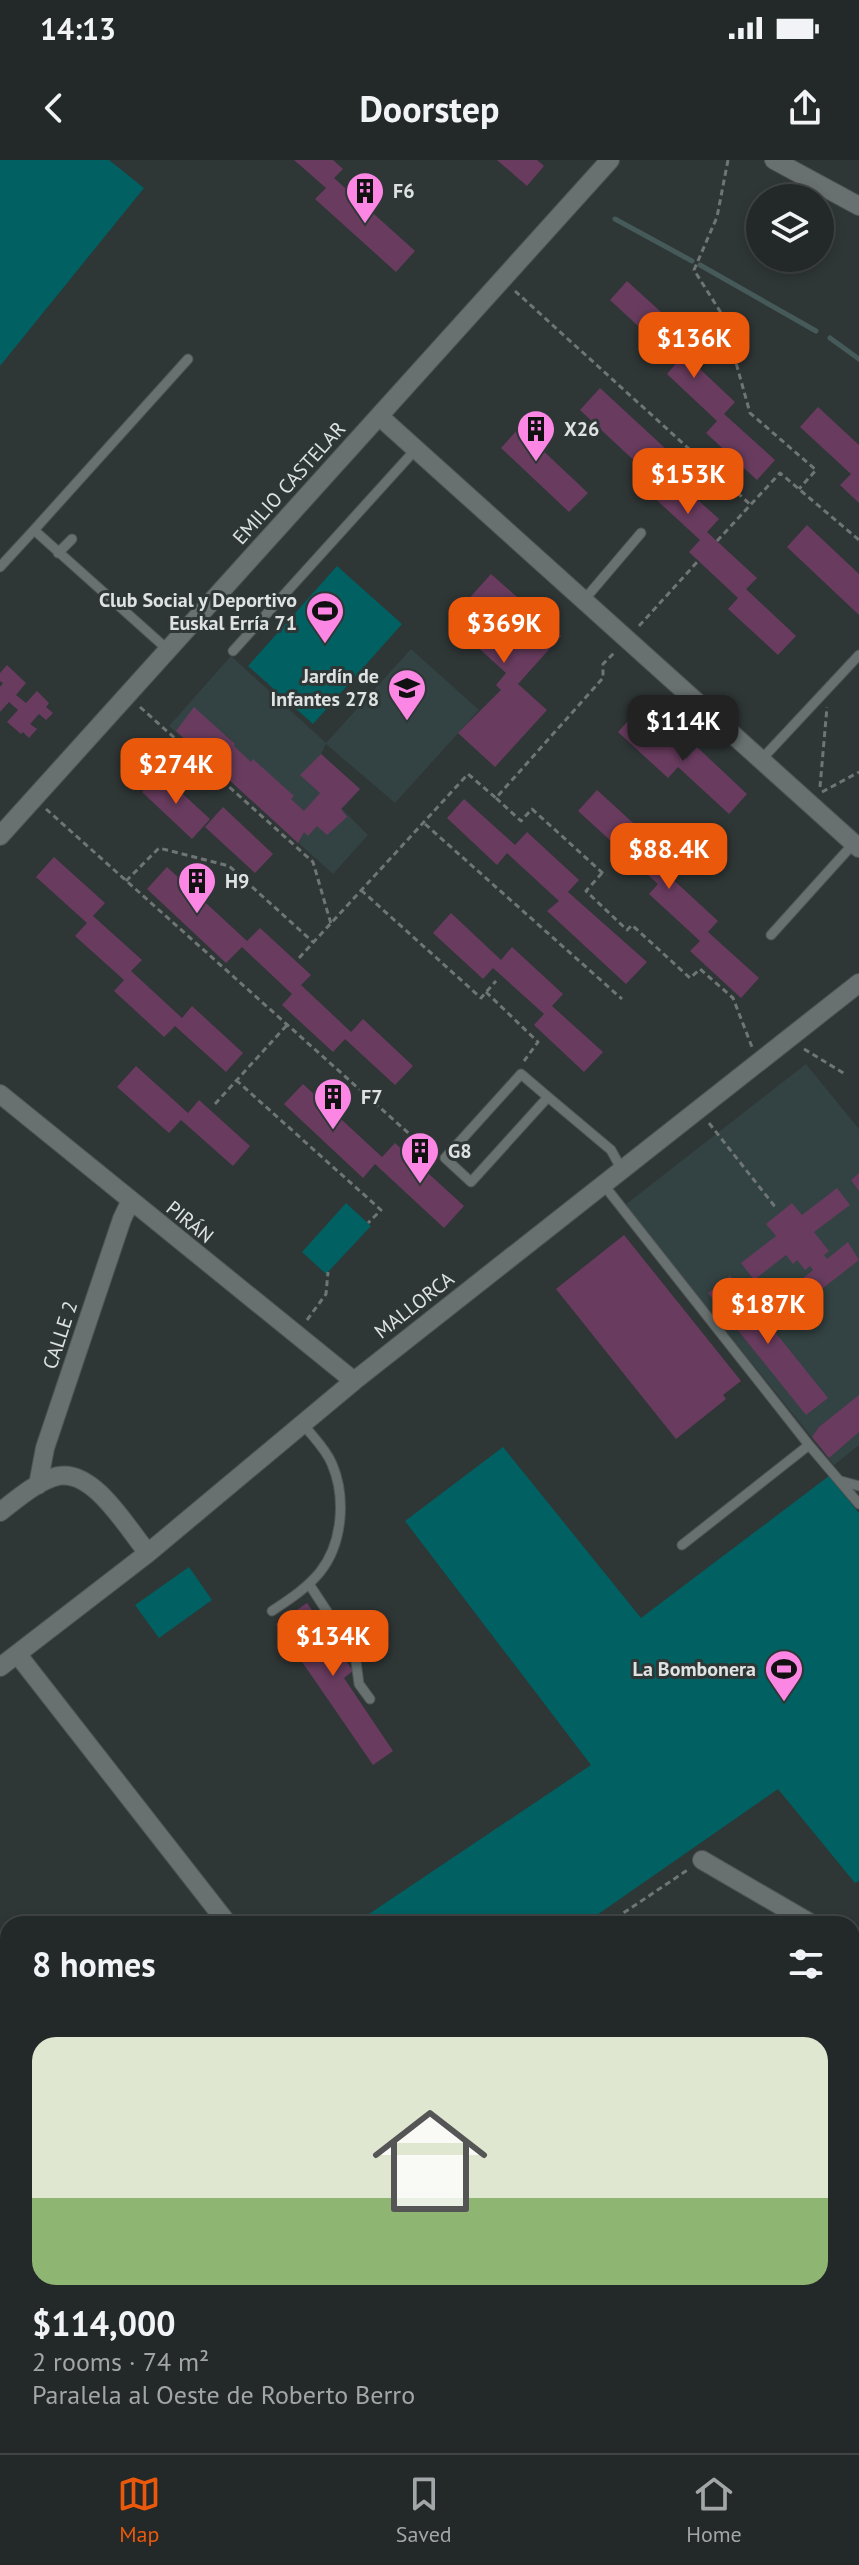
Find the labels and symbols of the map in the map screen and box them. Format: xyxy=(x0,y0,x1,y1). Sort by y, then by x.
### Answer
building icon: F6 xyxy=(344,170,386,225)
place label: F6 xyxy=(393,178,415,204)
pin: $136K xyxy=(638,312,750,380)
building icon: X26 xyxy=(515,408,557,463)
street label: EMILIO CASTELAR xyxy=(227,416,351,550)
place label: X26 xyxy=(564,416,599,442)
pin: $153K xyxy=(632,448,744,516)
place label: Club Social y Deportivo Euskal Erría 71 xyxy=(99,587,297,636)
sports icon: Club Social y Deportivo Euskal Erría 71 xyxy=(304,590,346,645)
pin: $369K xyxy=(448,597,560,665)
place label: Jardín de Infantes 278 xyxy=(271,663,379,712)
school or university icon: Jardín de Infantes 278 xyxy=(386,667,428,722)
pin: $114K xyxy=(627,695,739,763)
pin: $274K xyxy=(120,738,232,806)
pin: $88.4K xyxy=(604,823,734,891)
building icon: H9 xyxy=(176,860,218,915)
place label: H9 xyxy=(225,868,249,894)
building icon: F7 xyxy=(312,1076,354,1131)
place label: F7 xyxy=(361,1084,383,1110)
building icon: G8 xyxy=(399,1130,441,1185)
place label: G8 xyxy=(448,1138,472,1164)
street label: PIRÁN xyxy=(161,1195,219,1249)
street label: MALLORCA xyxy=(369,1266,459,1344)
pin: $187K xyxy=(712,1278,824,1346)
street label: CALLE 2 xyxy=(37,1298,83,1372)
pin: $134K xyxy=(277,1610,389,1678)
sports icon: La Bombonera xyxy=(763,1648,805,1703)
place label: La Bombonera xyxy=(633,1656,756,1682)

